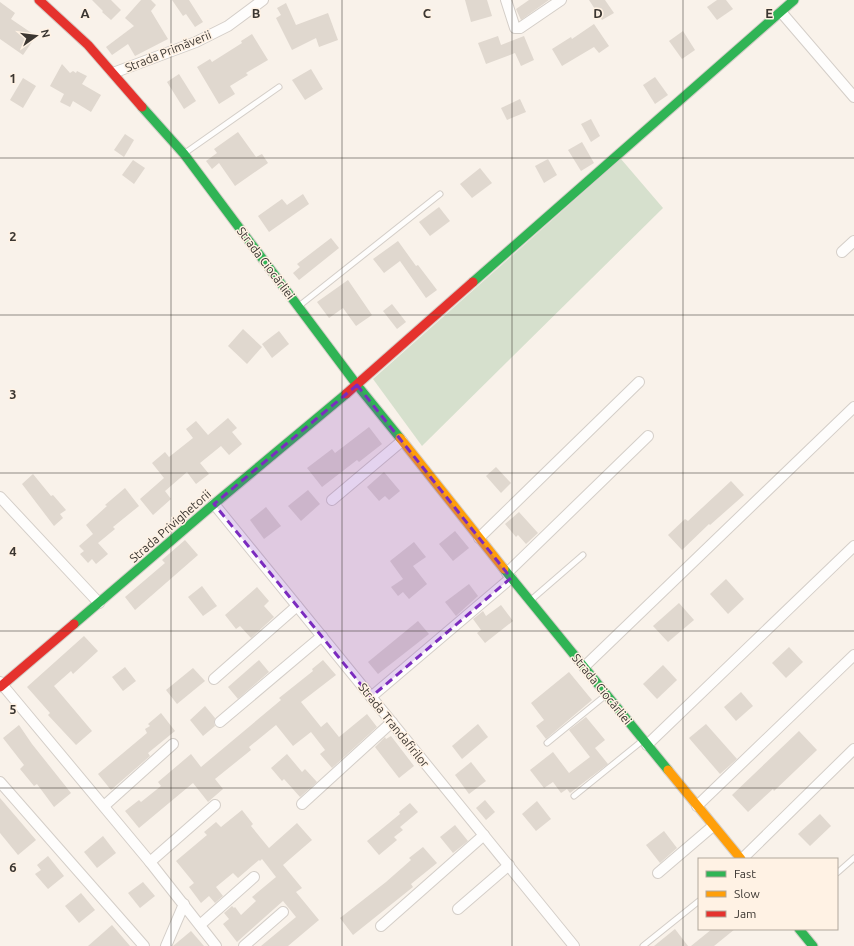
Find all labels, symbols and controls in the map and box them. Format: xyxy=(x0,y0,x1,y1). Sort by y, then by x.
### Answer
text: A xyxy=(80,6,90,20)
text: B xyxy=(252,6,261,20)
text: C xyxy=(423,6,432,20)
text: D xyxy=(593,6,603,20)
text: E xyxy=(765,6,773,20)
north arrow xyxy=(16,16,56,56)
text: N xyxy=(39,28,53,39)
street label: Strada Primăverii xyxy=(123,28,213,74)
text: 1 xyxy=(9,71,17,85)
street label: Strada Ciocârliei xyxy=(235,224,297,302)
text: 2 xyxy=(9,229,17,243)
text: 3 xyxy=(9,387,17,401)
street label: Strada Privighetorii xyxy=(127,487,213,565)
text: 4 xyxy=(9,544,17,558)
street label: Strada Ciocârliei xyxy=(570,651,634,727)
street label: Strada Trandafirilor xyxy=(356,680,432,770)
text: 5 xyxy=(9,702,17,716)
legend xyxy=(698,858,838,930)
text: 6 xyxy=(9,860,17,874)
text: Fast xyxy=(734,867,756,880)
text: Slow xyxy=(734,887,760,900)
text: Jam xyxy=(734,907,756,920)

